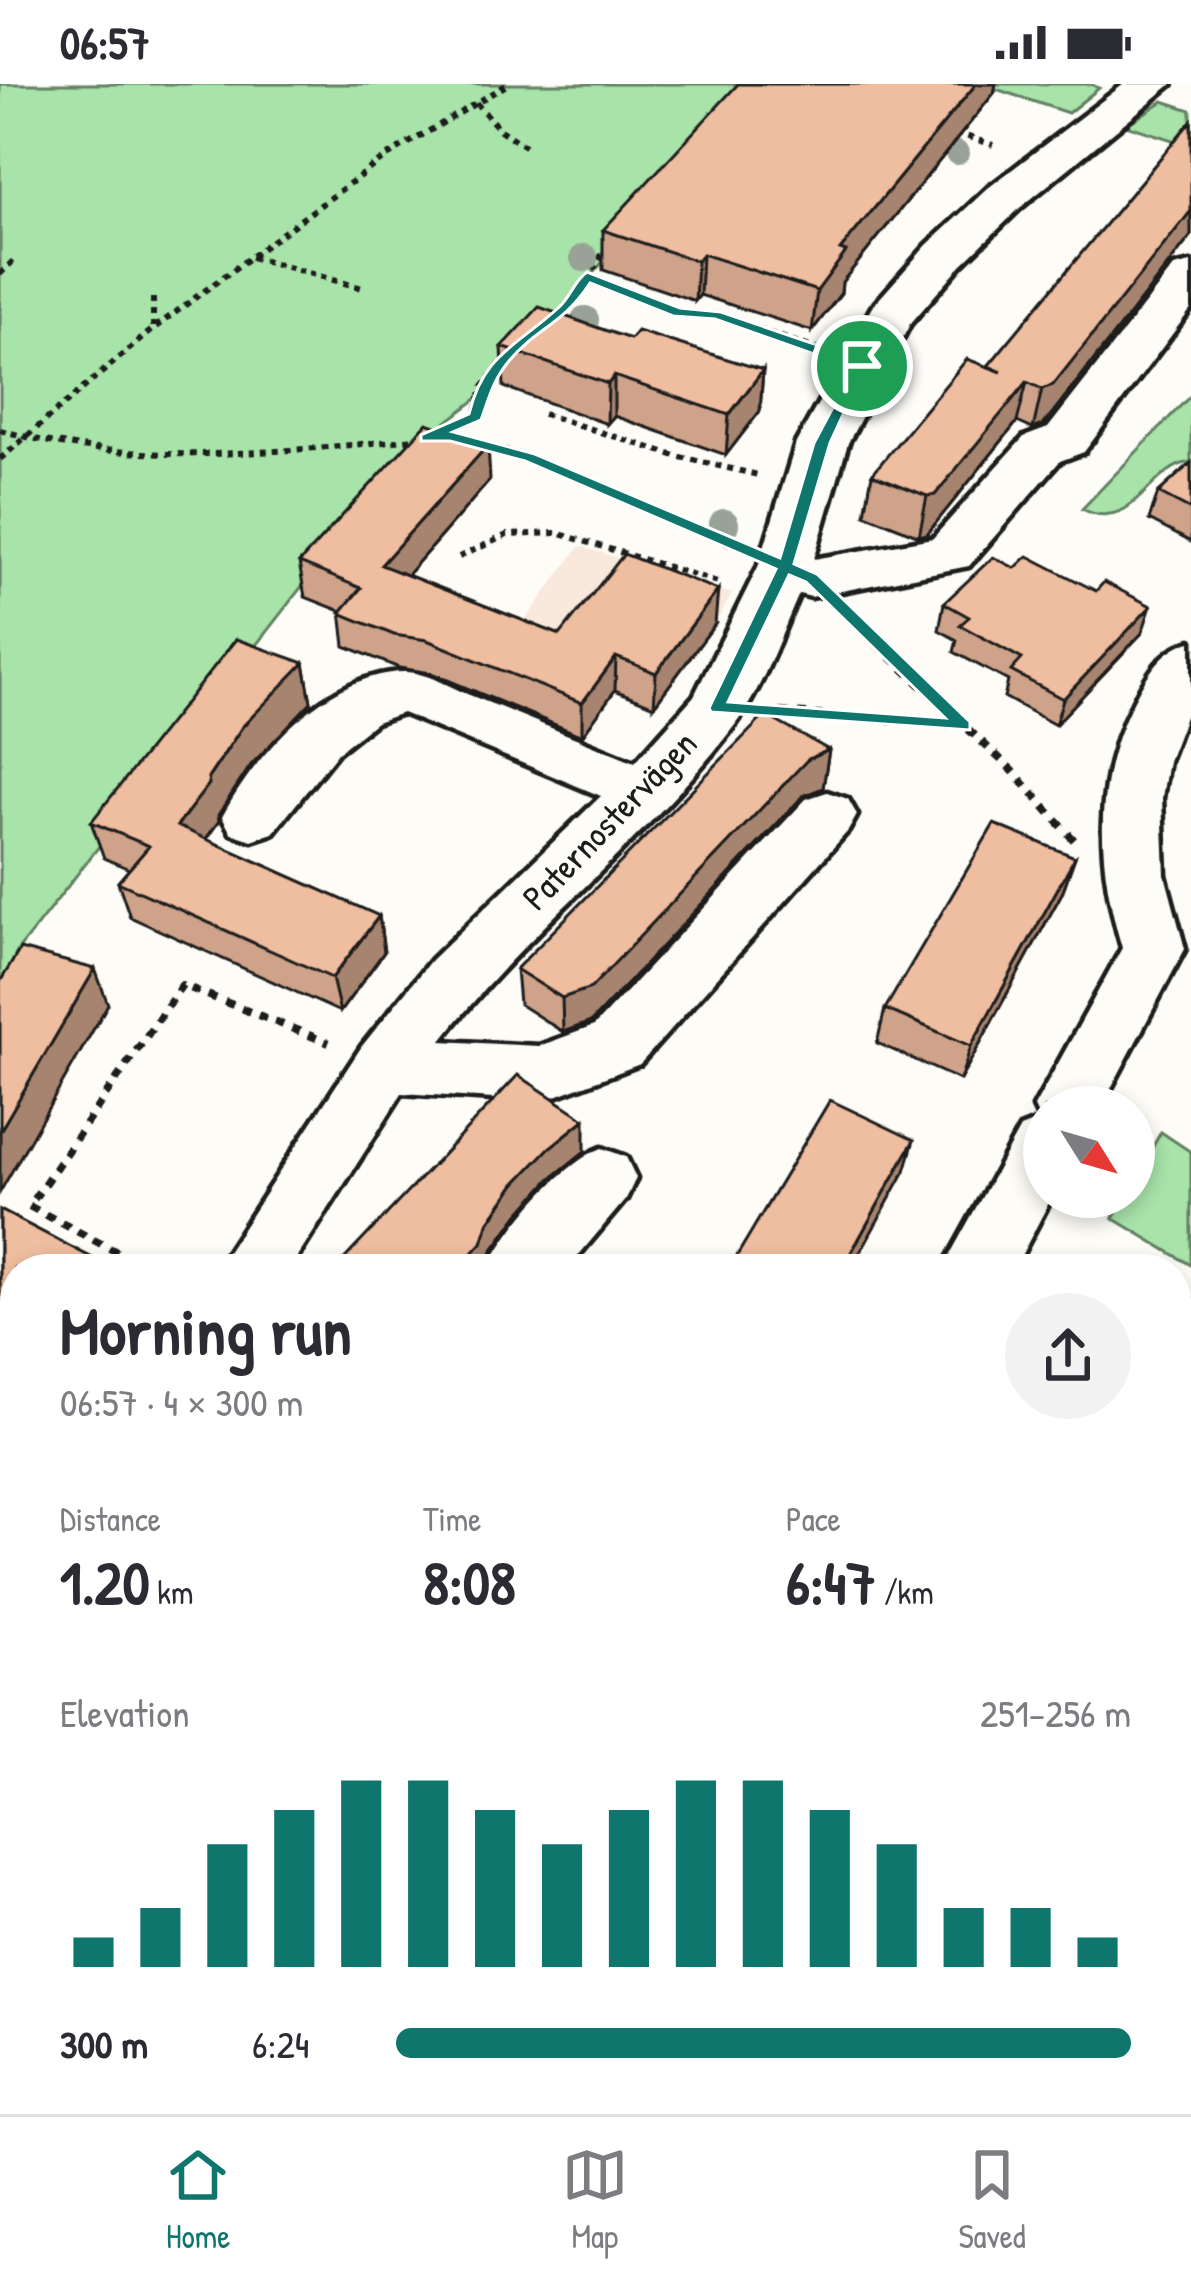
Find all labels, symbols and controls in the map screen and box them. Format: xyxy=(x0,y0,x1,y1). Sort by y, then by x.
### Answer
text: 06:57 xyxy=(60,12,150,73)
pin xyxy=(811,315,913,417)
icon: arrive xyxy=(829,333,895,399)
street label: Paternostervägen xyxy=(510,719,707,920)
north arrow xyxy=(1023,1086,1155,1218)
map controls xyxy=(1023,1086,1155,1218)
text: Morning run xyxy=(60,1285,352,1375)
button: share xyxy=(1005,1293,1131,1419)
text: 06:57 · 4 × 300 m xyxy=(60,1375,303,1428)
text: Distance xyxy=(60,1497,161,1541)
text: Time xyxy=(423,1497,481,1541)
text: Pace xyxy=(786,1497,841,1541)
text: 1.20 xyxy=(60,1541,150,1623)
text: 8:08 xyxy=(423,1541,516,1623)
text: 6:47 xyxy=(786,1541,876,1623)
text: km xyxy=(150,1570,193,1614)
text: /km xyxy=(876,1570,934,1614)
text: Elevation xyxy=(60,1686,190,1739)
text: 251–256 m xyxy=(980,1686,1131,1739)
text: 300 m xyxy=(60,2017,148,2070)
text: 6:24 xyxy=(252,2017,310,2070)
tab: Home xyxy=(165,2142,231,2258)
tab: Map xyxy=(562,2142,628,2258)
tab: Saved xyxy=(958,2142,1026,2258)

